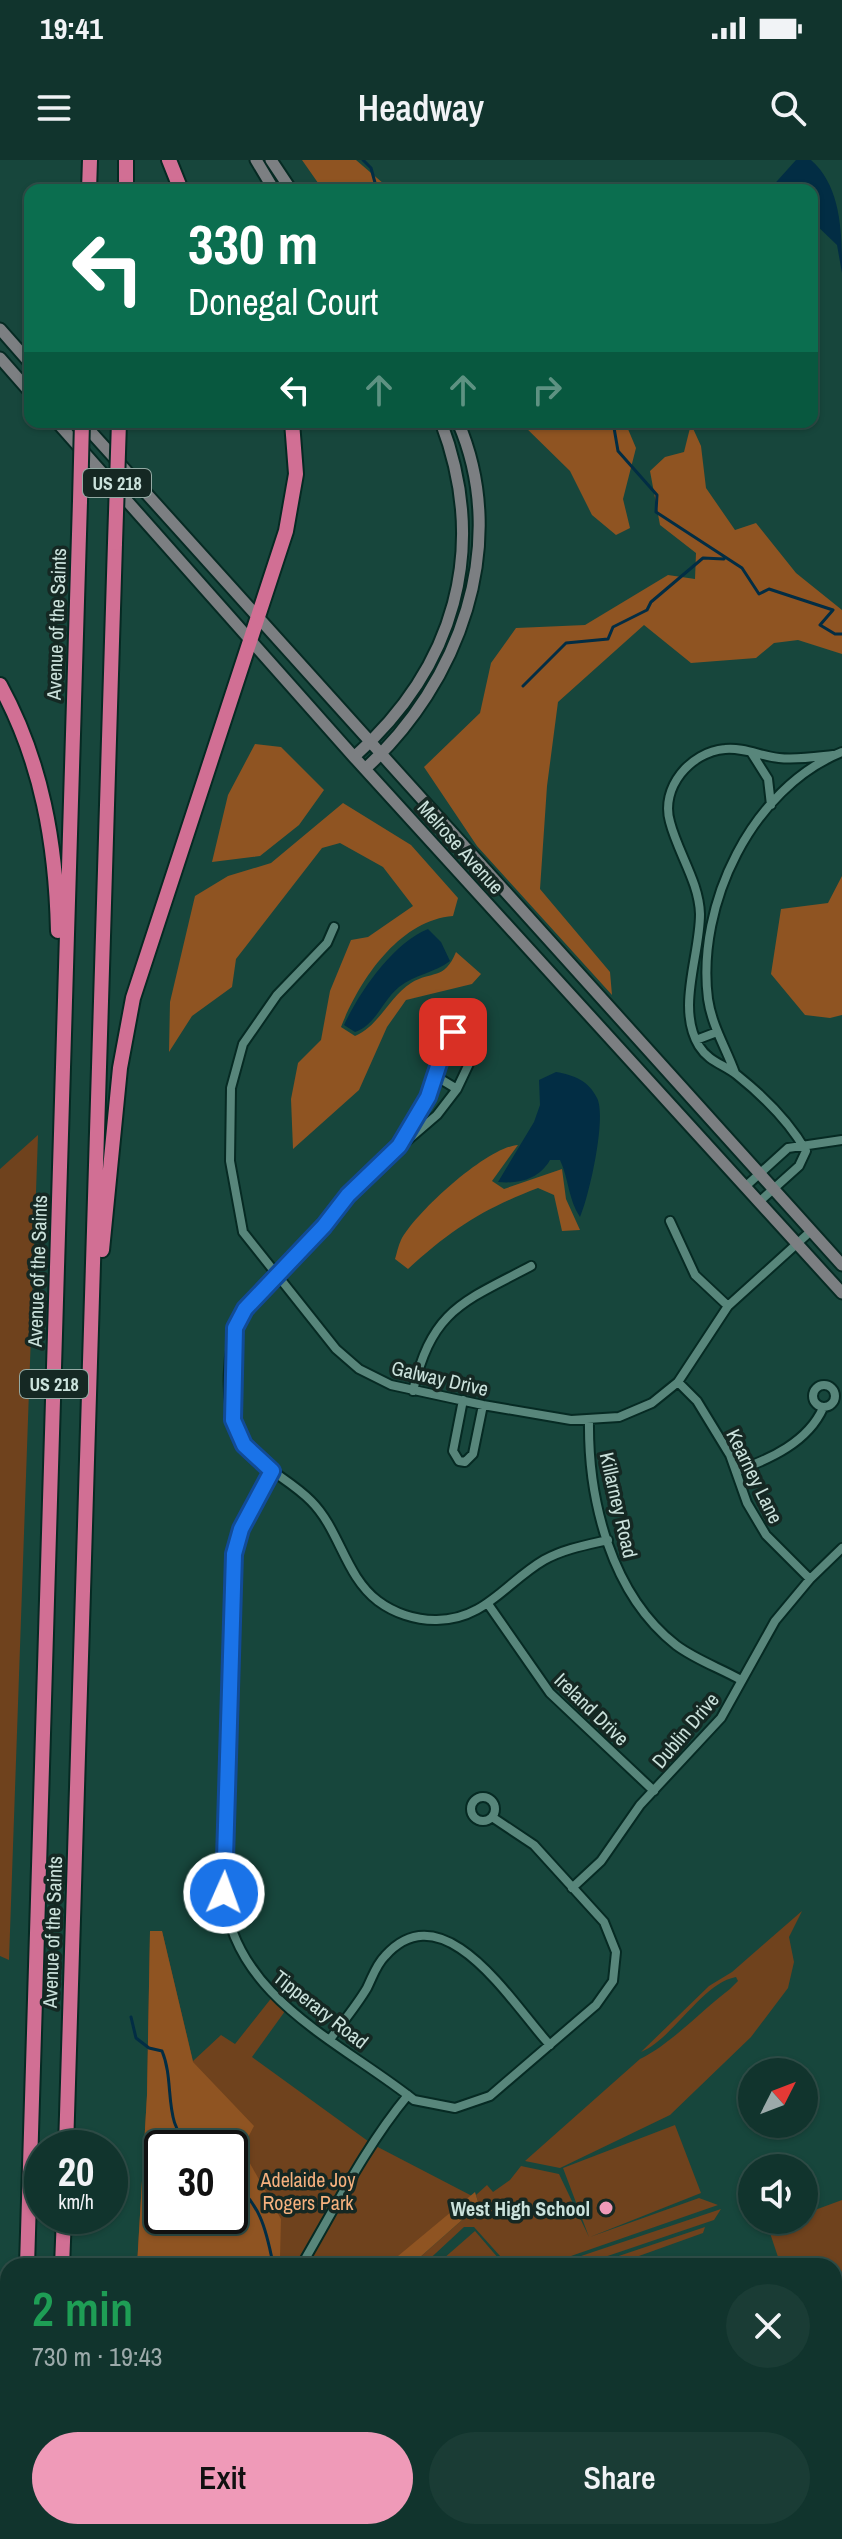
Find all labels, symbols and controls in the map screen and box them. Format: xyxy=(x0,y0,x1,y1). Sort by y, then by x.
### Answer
text: 19:41 xyxy=(40,8,103,48)
text: Headway xyxy=(358,84,484,132)
icon: menu xyxy=(32,86,76,130)
icon: search xyxy=(766,86,810,130)
text: 330 m xyxy=(188,206,318,281)
icon: left xyxy=(56,216,160,320)
text: Donegal Court xyxy=(188,278,378,326)
icon: left xyxy=(273,368,317,412)
icon: ahead xyxy=(357,368,401,412)
icon: ahead xyxy=(441,368,485,412)
icon: right xyxy=(525,368,569,412)
road number: US 218 xyxy=(83,469,151,497)
street label: Avenue of the Saints xyxy=(40,548,72,701)
street label: Melrose Avenue xyxy=(412,794,510,900)
pin xyxy=(419,998,487,1066)
icon: arrive xyxy=(431,1010,475,1054)
street label: Avenue of the Saints xyxy=(21,1195,53,1348)
street label: Galway Drive xyxy=(389,1354,491,1402)
road number: US 218 xyxy=(20,1370,88,1398)
street label: Kearney Lane xyxy=(720,1424,790,1528)
street label: Killarney Road xyxy=(594,1450,644,1560)
street label: Ireland Drive xyxy=(549,1667,635,1751)
street label: Dublin Drive xyxy=(645,1686,725,1774)
position arrow xyxy=(182,1851,266,1935)
street label: Avenue of the Saints xyxy=(36,1856,68,2009)
street label: Tipperary Road xyxy=(268,1963,374,2055)
north arrow xyxy=(738,2058,818,2138)
map controls xyxy=(738,2058,818,2234)
speed limit sign: 30 xyxy=(144,2130,248,2234)
text: 20 xyxy=(58,2145,94,2198)
button: sound xyxy=(738,2154,818,2234)
park label: Adelaide Joy Rogers Park xyxy=(260,2166,356,2216)
text: km/h xyxy=(58,2188,94,2215)
place label: West High School xyxy=(451,2195,590,2222)
marker: West High School xyxy=(597,2199,615,2217)
text: 2 min xyxy=(32,2276,133,2341)
button: close xyxy=(726,2284,810,2368)
text: 730 m · 19:43 xyxy=(32,2339,162,2374)
button: Exit xyxy=(32,2432,413,2524)
button: Share xyxy=(429,2432,810,2524)

